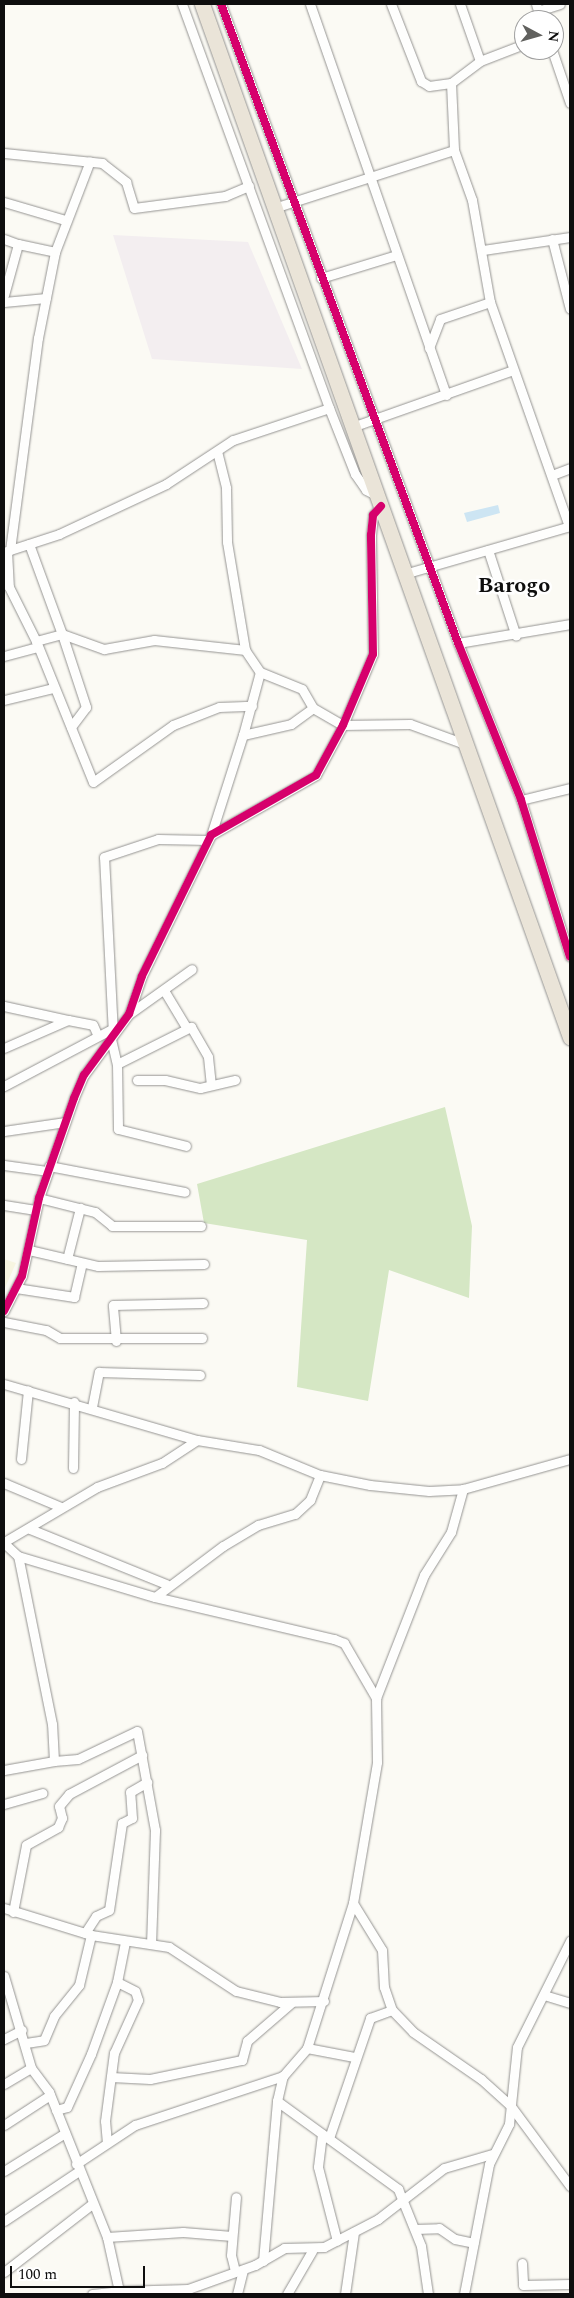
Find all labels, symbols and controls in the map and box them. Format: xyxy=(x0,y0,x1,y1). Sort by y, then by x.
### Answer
north arrow xyxy=(514,10,564,60)
text: N xyxy=(542,30,564,43)
district label: Barogo xyxy=(478,573,550,599)
scale bar xyxy=(12,2256,148,2288)
text: 100 m xyxy=(18,2263,57,2286)

